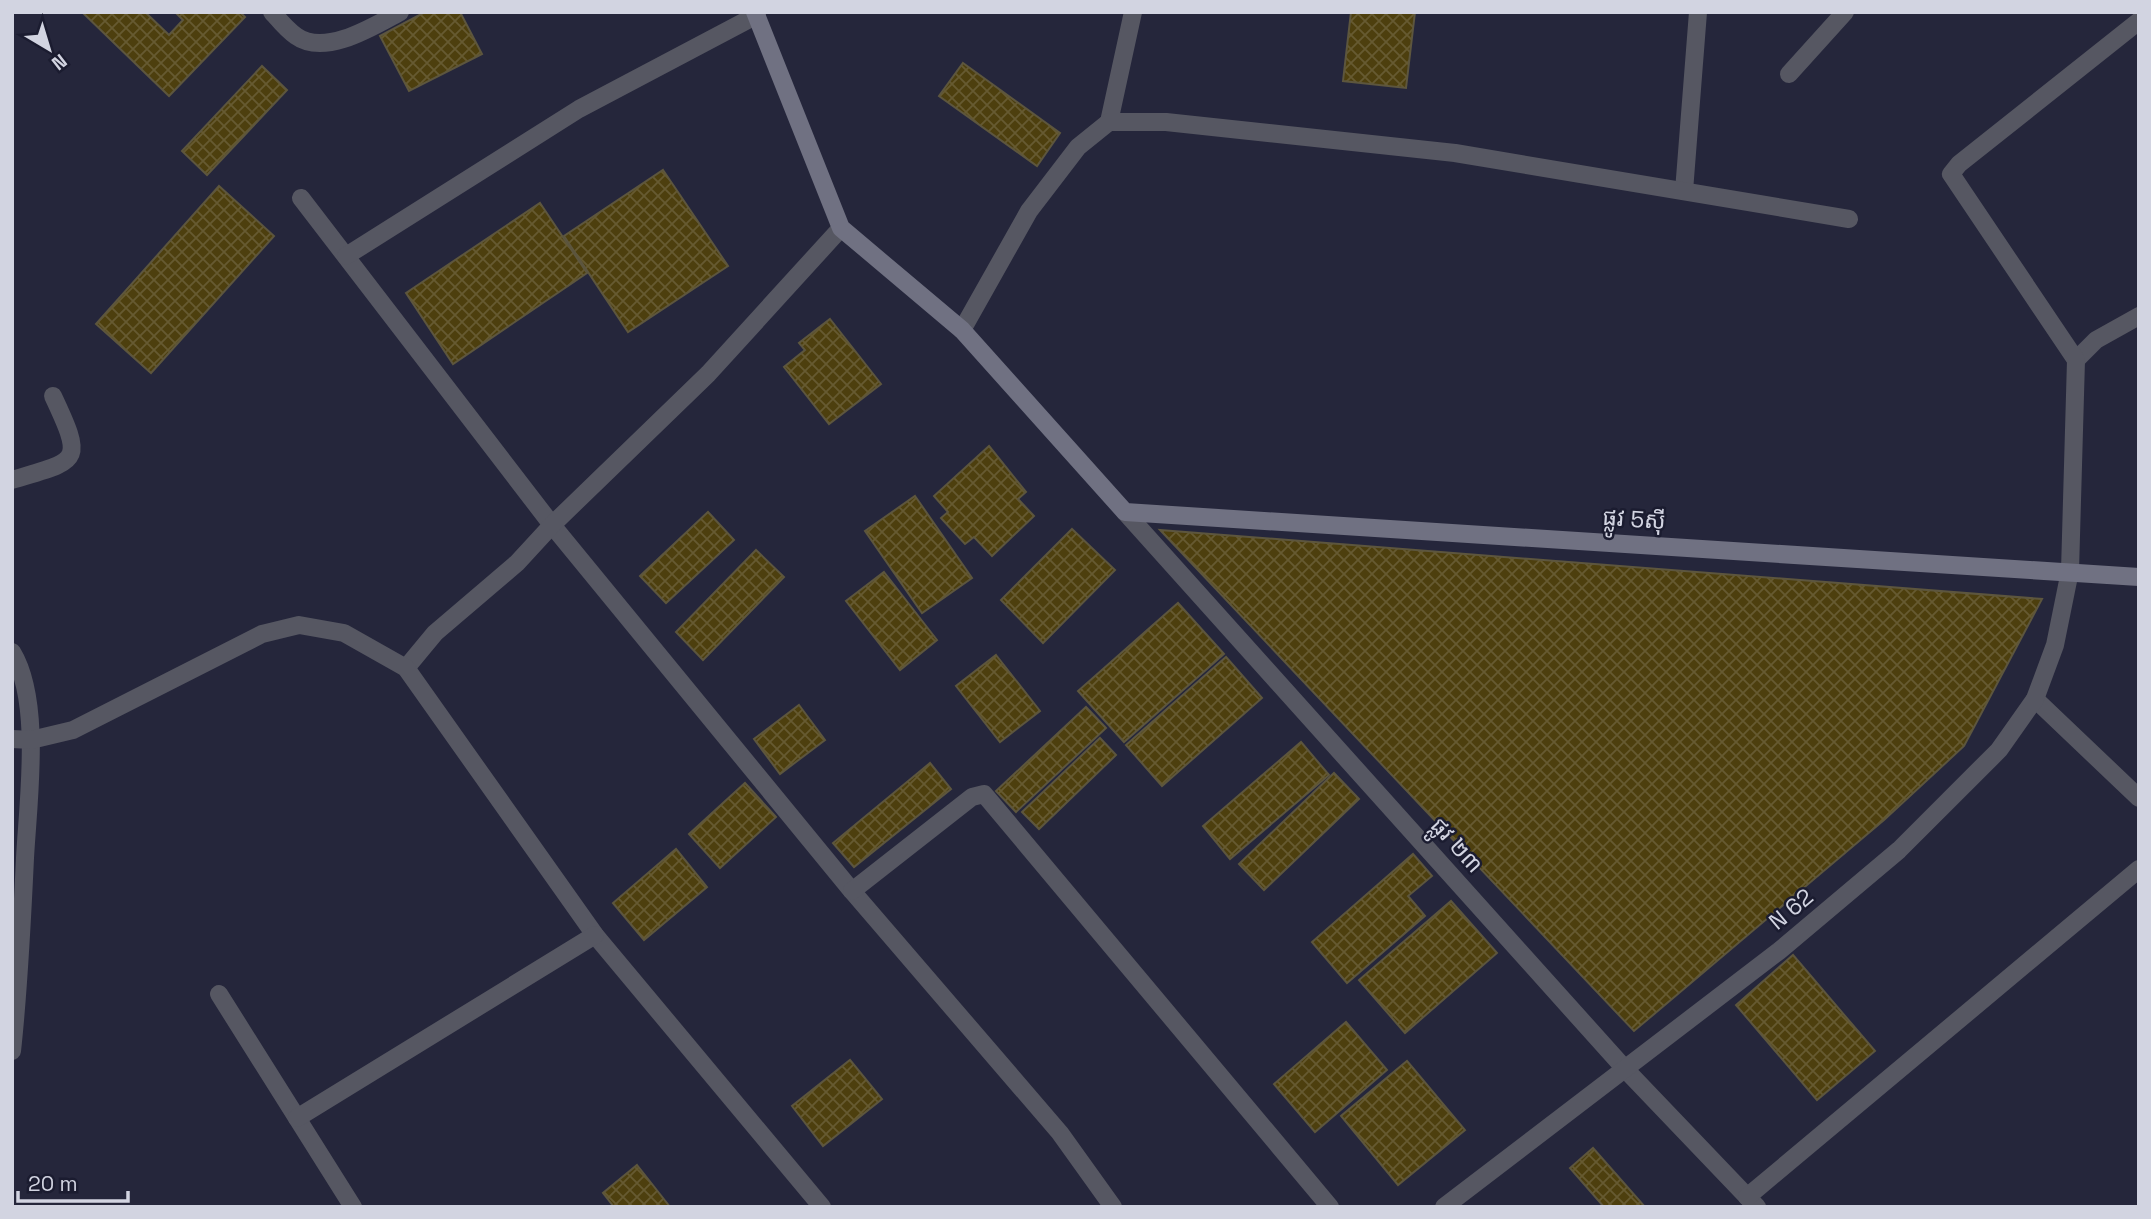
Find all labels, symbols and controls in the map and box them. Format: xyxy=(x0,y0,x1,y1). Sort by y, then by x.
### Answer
north arrow xyxy=(14,14,84,84)
text: N xyxy=(46,48,72,76)
street label: ផ្លូវ 5ស៊ី xyxy=(1601,502,1667,543)
street label: ផ្លូវ ២៣ xyxy=(1419,811,1490,884)
street label: N 62 xyxy=(1763,882,1819,936)
scale bar xyxy=(18,1160,128,1204)
text: 20 m xyxy=(28,1170,78,1197)

